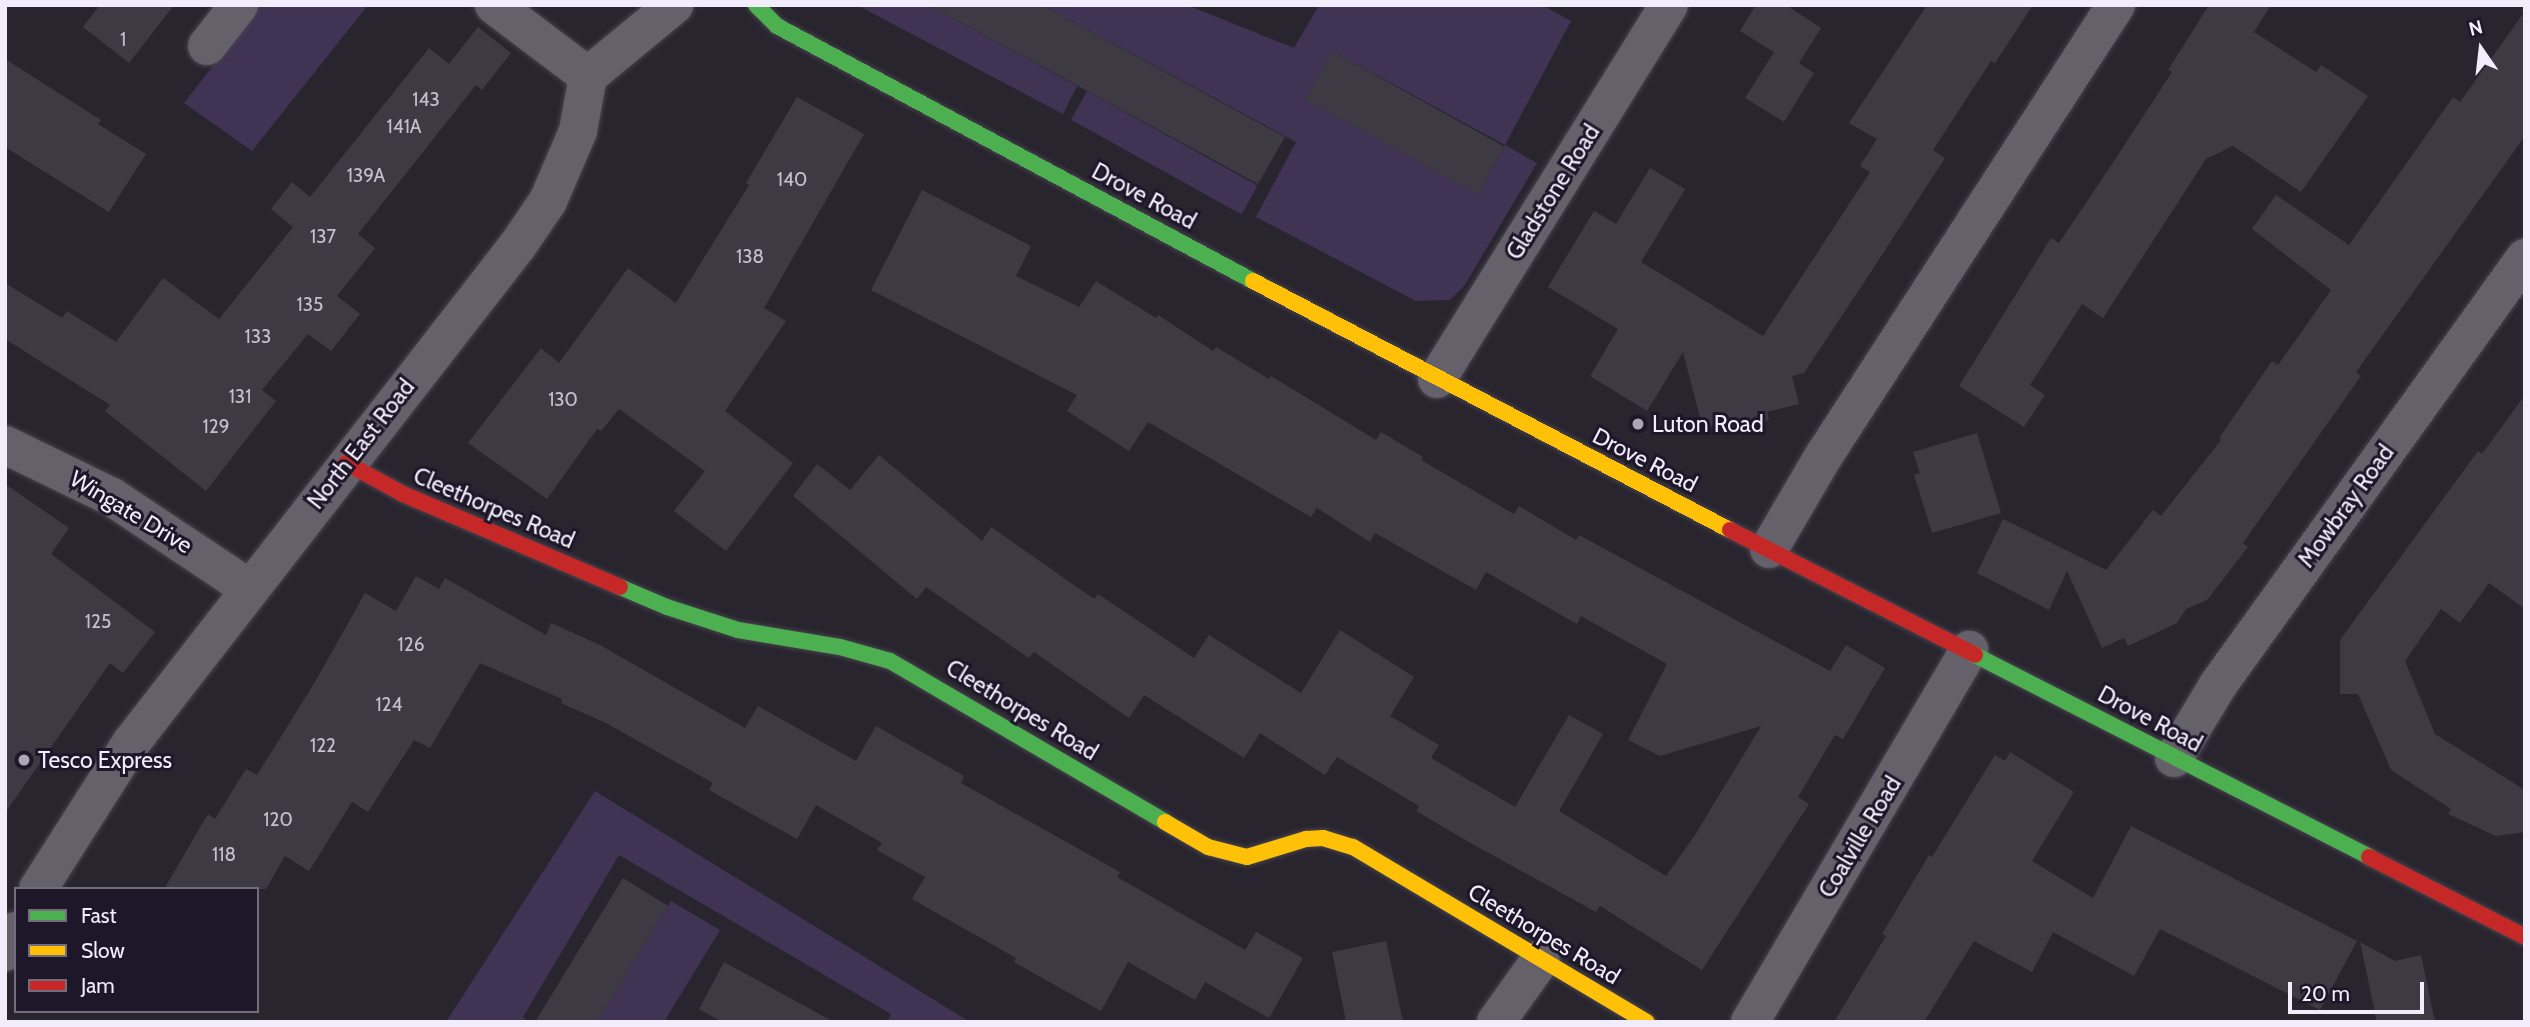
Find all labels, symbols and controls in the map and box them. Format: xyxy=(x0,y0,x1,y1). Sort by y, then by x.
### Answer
north arrow xyxy=(2446,14,2516,84)
text: N xyxy=(2466,15,2485,41)
house number: 1 xyxy=(120,29,126,51)
house number: 143 xyxy=(412,89,440,111)
house number: 141A xyxy=(386,116,422,138)
street label: Gladstone Road xyxy=(1500,119,1606,265)
street label: Drove Road xyxy=(1087,157,1201,235)
house number: 139A xyxy=(347,165,385,187)
house number: 140 xyxy=(777,169,807,191)
house number: 137 xyxy=(310,226,336,248)
house number: 138 xyxy=(736,246,764,268)
house number: 135 xyxy=(297,294,323,316)
house number: 133 xyxy=(245,326,271,348)
street label: North East Road xyxy=(302,374,420,514)
house number: 131 xyxy=(229,386,251,408)
house number: 130 xyxy=(548,389,578,411)
place label: Luton Road xyxy=(1652,410,1764,438)
house number: 129 xyxy=(203,416,229,438)
marker: Luton Road xyxy=(1630,416,1646,432)
street label: Drove Road xyxy=(1588,422,1702,498)
street label: Mowbray Road xyxy=(2292,439,2400,573)
street label: Cleethorpes Road xyxy=(409,462,579,554)
street label: Wingate Drive xyxy=(65,465,197,559)
house number: 125 xyxy=(85,611,111,633)
house number: 126 xyxy=(398,634,424,656)
street label: Cleethorpes Road xyxy=(941,654,1103,766)
street label: Drove Road xyxy=(2093,680,2207,758)
house number: 124 xyxy=(375,694,403,716)
house number: 122 xyxy=(310,735,336,757)
place label: Tesco Express xyxy=(38,746,172,774)
marker: Tesco Express xyxy=(16,752,32,768)
street label: Coalville Road xyxy=(1813,771,1907,903)
house number: 120 xyxy=(263,809,293,831)
house number: 118 xyxy=(212,844,236,866)
street label: Cleethorpes Road xyxy=(1463,878,1625,990)
legend xyxy=(14,887,259,1013)
text: Fast xyxy=(81,903,117,928)
text: Slow xyxy=(81,938,125,963)
scale bar xyxy=(2292,968,2428,1012)
text: Jam xyxy=(81,973,115,998)
text: 20 m xyxy=(2301,981,2350,1006)

